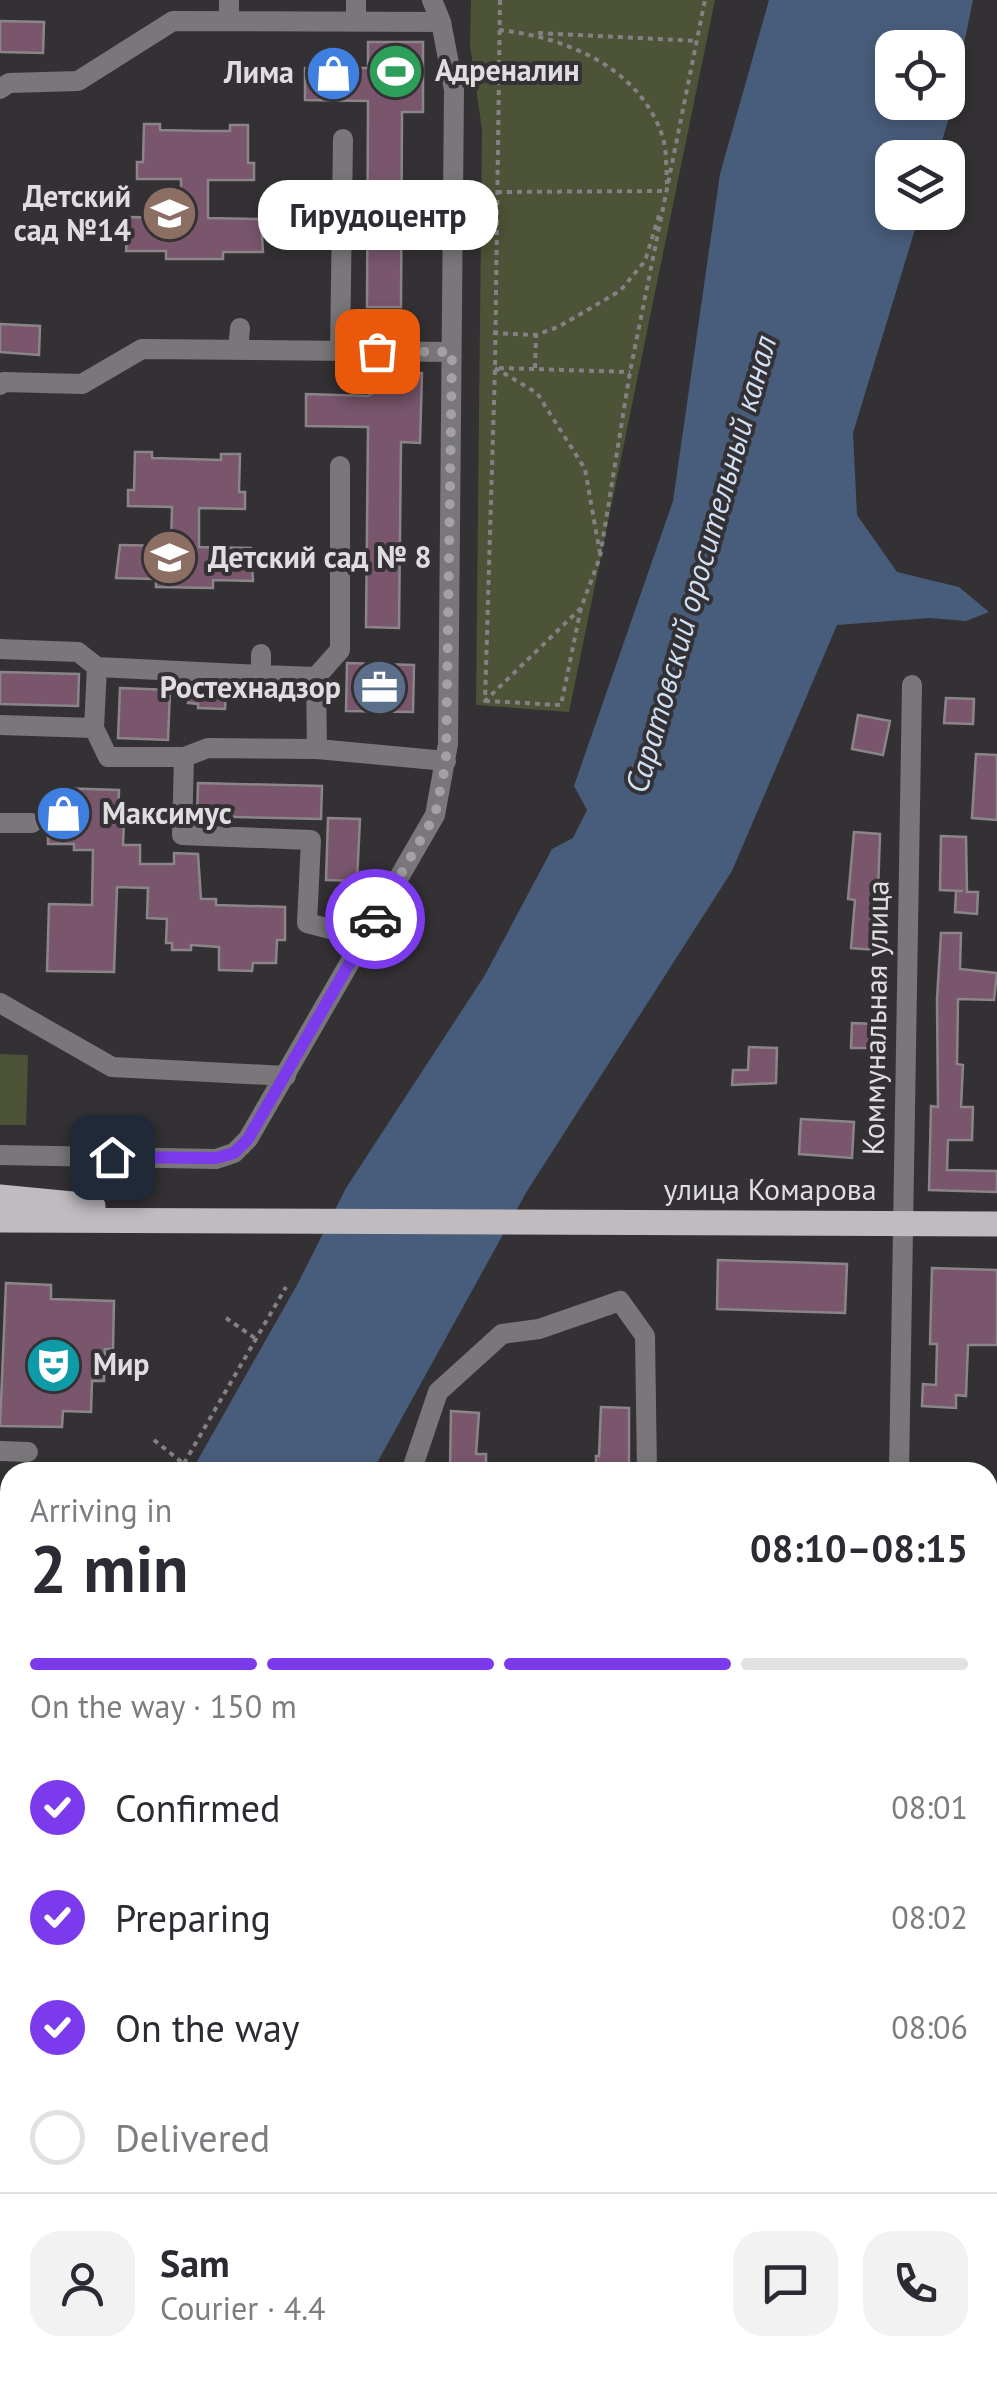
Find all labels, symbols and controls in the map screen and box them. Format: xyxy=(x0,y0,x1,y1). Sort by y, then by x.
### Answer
map controls xyxy=(875,30,965,230)
button: locate xyxy=(875,30,965,120)
sports icon: Адреналин xyxy=(366,41,426,101)
shop icon: Лима xyxy=(303,43,363,103)
place label: Адреналин xyxy=(435,50,580,89)
place label: Лима xyxy=(223,52,294,91)
button: layers xyxy=(875,140,965,230)
place label: Детский сад №14 xyxy=(14,176,131,249)
callout: Гирудоцентр xyxy=(257,181,497,251)
school or university icon: Детский сад №14 xyxy=(140,184,200,244)
text: Гирудоцентр xyxy=(289,194,467,236)
pin xyxy=(335,309,420,394)
icon: bag xyxy=(350,324,405,379)
water label: Саратовский оросительный канал xyxy=(614,330,786,797)
school or university icon: Детский сад № 8 xyxy=(139,528,199,588)
place label: Детский сад № 8 xyxy=(208,537,432,576)
office icon: Ростехнадзор xyxy=(350,658,410,718)
place label: Ростехнадзор xyxy=(160,667,341,706)
shop icon: Максимус xyxy=(33,784,93,844)
place label: Максимус xyxy=(102,793,232,832)
courier xyxy=(325,869,425,969)
street label: Коммунальная улица xyxy=(853,880,896,1156)
icon: car xyxy=(348,892,403,947)
pin xyxy=(70,1115,155,1200)
icon: home xyxy=(85,1130,140,1185)
street label: улица Комарова xyxy=(663,1169,877,1208)
theatre icon: Мир xyxy=(24,1335,84,1395)
place label: Мир xyxy=(93,1344,150,1383)
text: Arriving in xyxy=(30,1489,172,1531)
text: 08:10–08:15 xyxy=(750,1523,968,1572)
text: 2 min xyxy=(30,1526,189,1610)
text: On the way · 150 m xyxy=(30,1685,297,1727)
icon: check xyxy=(30,1780,85,1835)
text: Confirmed xyxy=(115,1783,281,1832)
text: 08:01 xyxy=(891,1786,968,1828)
icon: check xyxy=(30,1890,85,1945)
text: Preparing xyxy=(115,1893,271,1942)
text: 08:02 xyxy=(891,1896,968,1938)
icon: check xyxy=(30,2000,85,2055)
text: On the way xyxy=(115,2003,300,2052)
text: 08:06 xyxy=(891,2006,968,2048)
text: Delivered xyxy=(115,2113,270,2162)
button: person xyxy=(30,2231,135,2336)
button: chat xyxy=(733,2231,838,2336)
button: phone xyxy=(863,2231,968,2336)
text: Sam xyxy=(160,2238,230,2287)
text: Courier · 4.4 xyxy=(160,2287,326,2329)

